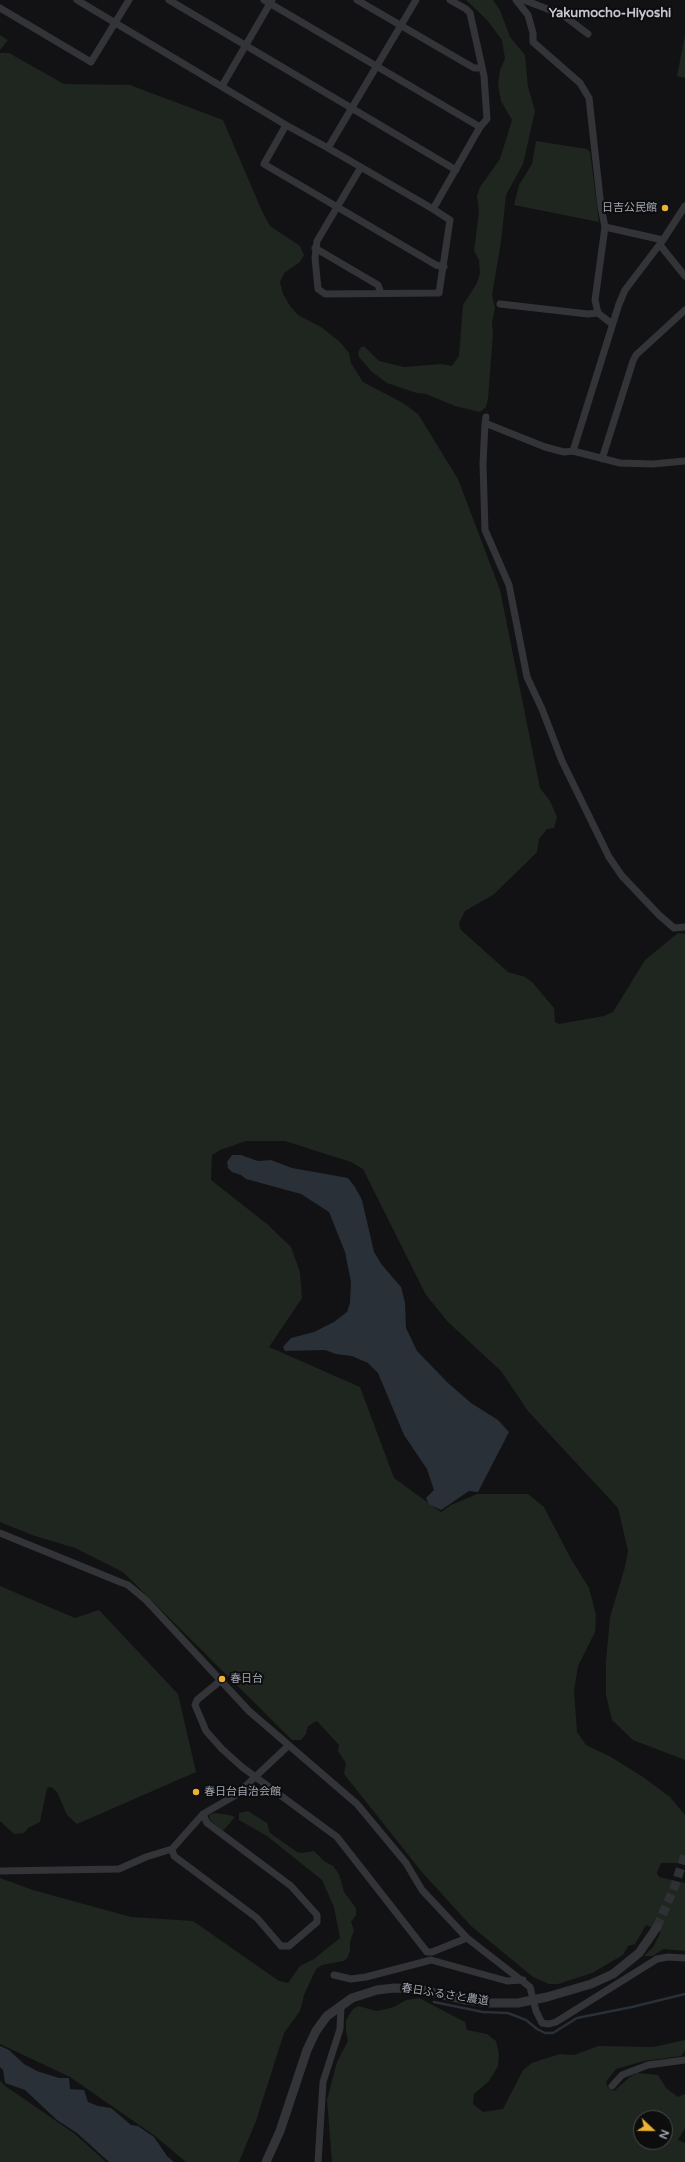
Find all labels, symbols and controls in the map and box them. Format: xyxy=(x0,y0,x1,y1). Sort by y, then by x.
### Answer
district label: Yakumocho-Hiyoshi xyxy=(549,6,671,22)
place label: 日吉公民館 xyxy=(602,201,657,215)
marker: 日吉公民館 xyxy=(660,203,670,213)
place label: 春日台 xyxy=(230,1672,263,1686)
marker: 春日台 xyxy=(217,1674,227,1684)
place label: 春日台自治会館 xyxy=(204,1785,281,1799)
marker: 春日台自治会館 xyxy=(191,1787,201,1797)
street label: 春日ふるさと農道 xyxy=(401,1982,489,2008)
north arrow xyxy=(633,2110,673,2150)
text: N xyxy=(656,2128,671,2141)

